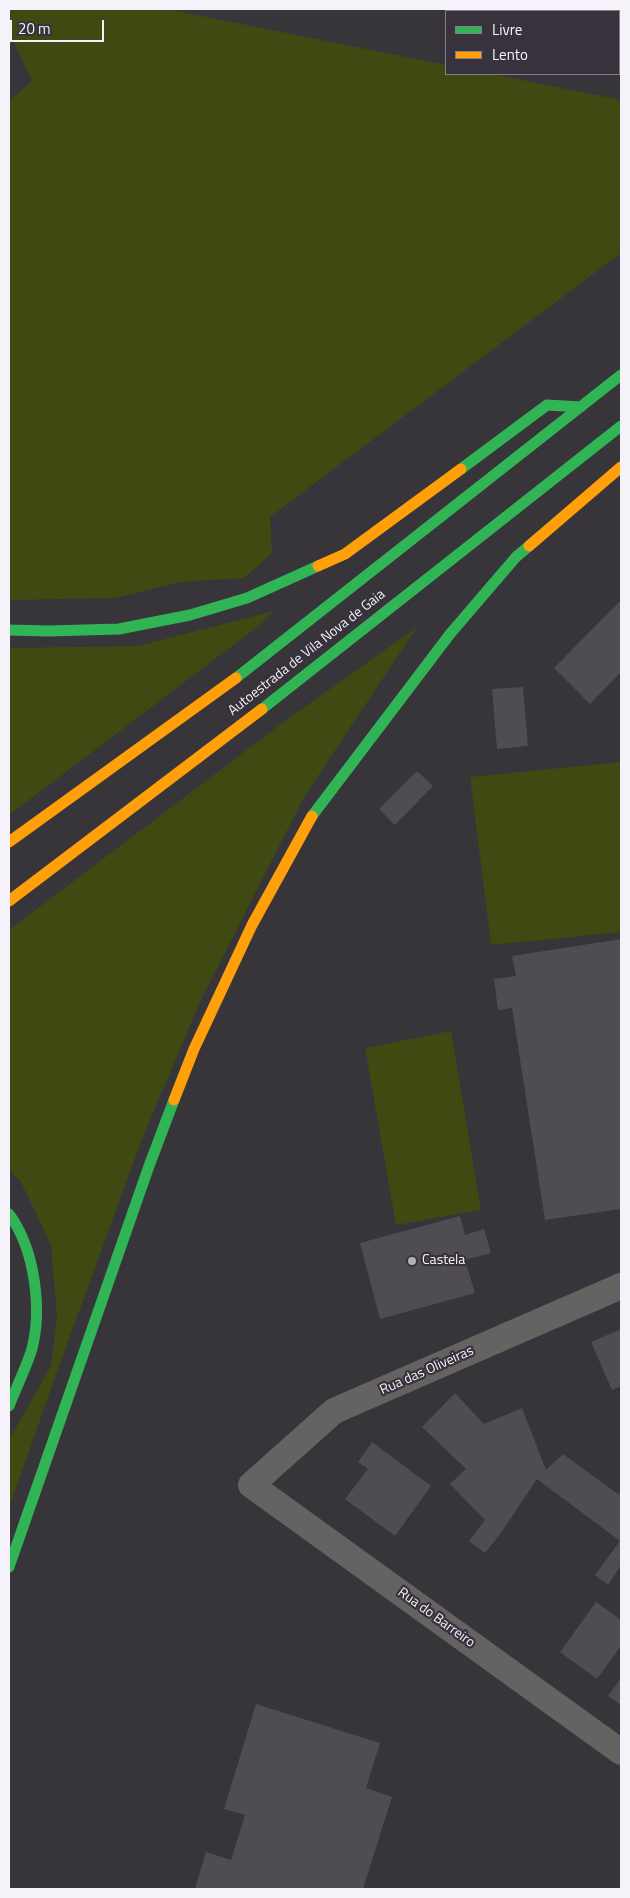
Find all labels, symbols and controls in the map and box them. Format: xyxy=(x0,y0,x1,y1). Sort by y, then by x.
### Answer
scale bar xyxy=(12,10,106,42)
legend xyxy=(445,10,620,75)
text: 20 m xyxy=(18,17,51,40)
text: Livre xyxy=(492,18,522,41)
text: Lento xyxy=(492,43,528,66)
street label: Autoestrada de Vila Nova de Gaia xyxy=(225,586,389,720)
place label: Castela xyxy=(422,1253,465,1269)
marker: Castela xyxy=(406,1255,418,1267)
street label: Rua das Oliveiras xyxy=(378,1343,476,1399)
street label: Rua do Barreiro xyxy=(394,1584,478,1652)

